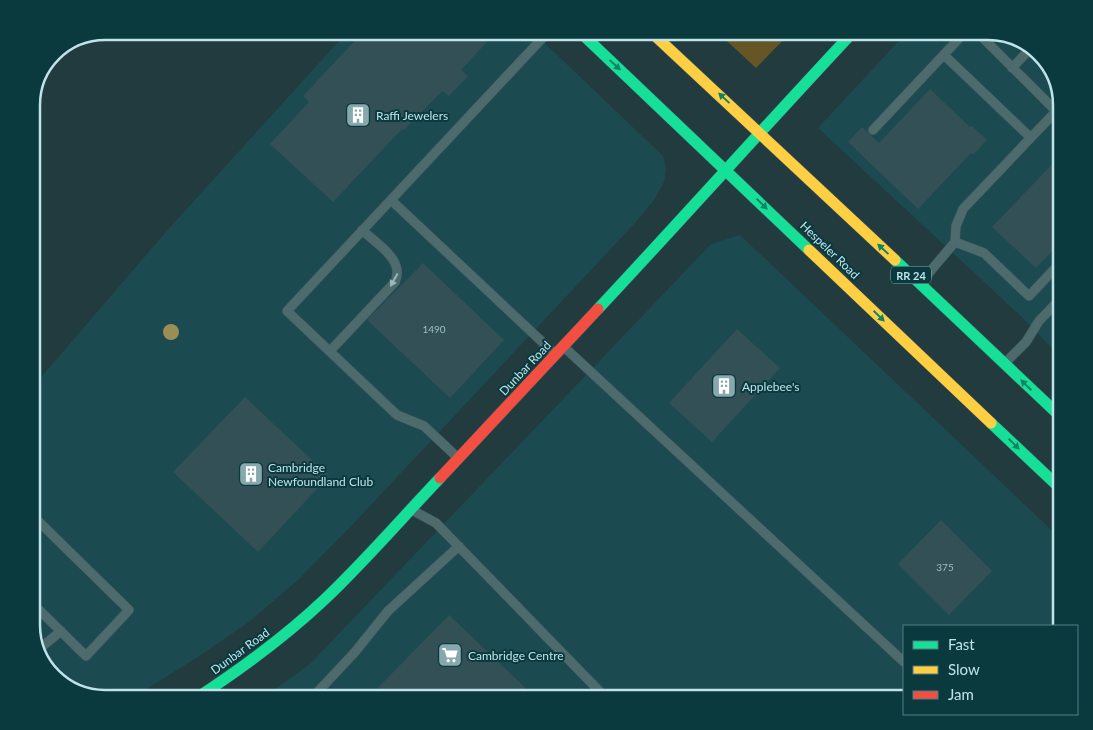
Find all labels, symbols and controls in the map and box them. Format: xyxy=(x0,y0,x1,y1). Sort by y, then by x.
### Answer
one-way arrow xyxy=(608,59,620,71)
one-way arrow xyxy=(718,92,730,104)
building icon: Raffi Jewelers xyxy=(345,102,371,128)
place label: Raffi Jewelers xyxy=(376,108,448,123)
one-way arrow xyxy=(755,198,767,210)
street label: Hespeler Road xyxy=(797,218,863,282)
one-way arrow xyxy=(878,243,890,255)
road number: RR 24 xyxy=(891,266,931,284)
one-way arrow xyxy=(390,273,398,288)
one-way arrow xyxy=(873,310,885,322)
house number: 1490 xyxy=(422,323,446,335)
street label: Dunbar Road xyxy=(496,338,554,398)
building icon: Applebee's xyxy=(711,373,737,399)
place label: Applebee's xyxy=(742,379,799,394)
one-way arrow xyxy=(1021,379,1033,391)
one-way arrow xyxy=(1008,438,1020,450)
place label: Cambridge Newfoundland Club xyxy=(268,460,373,489)
building icon: Cambridge Newfoundland Club xyxy=(238,461,264,487)
house number: 375 xyxy=(936,561,954,573)
street label: Dunbar Road xyxy=(208,625,272,677)
legend xyxy=(903,625,1078,715)
text: Fast xyxy=(948,635,975,653)
supermarket icon: Cambridge Centre xyxy=(437,642,463,668)
place label: Cambridge Centre xyxy=(468,648,564,663)
text: Slow xyxy=(948,660,980,678)
text: Jam xyxy=(948,685,974,703)

